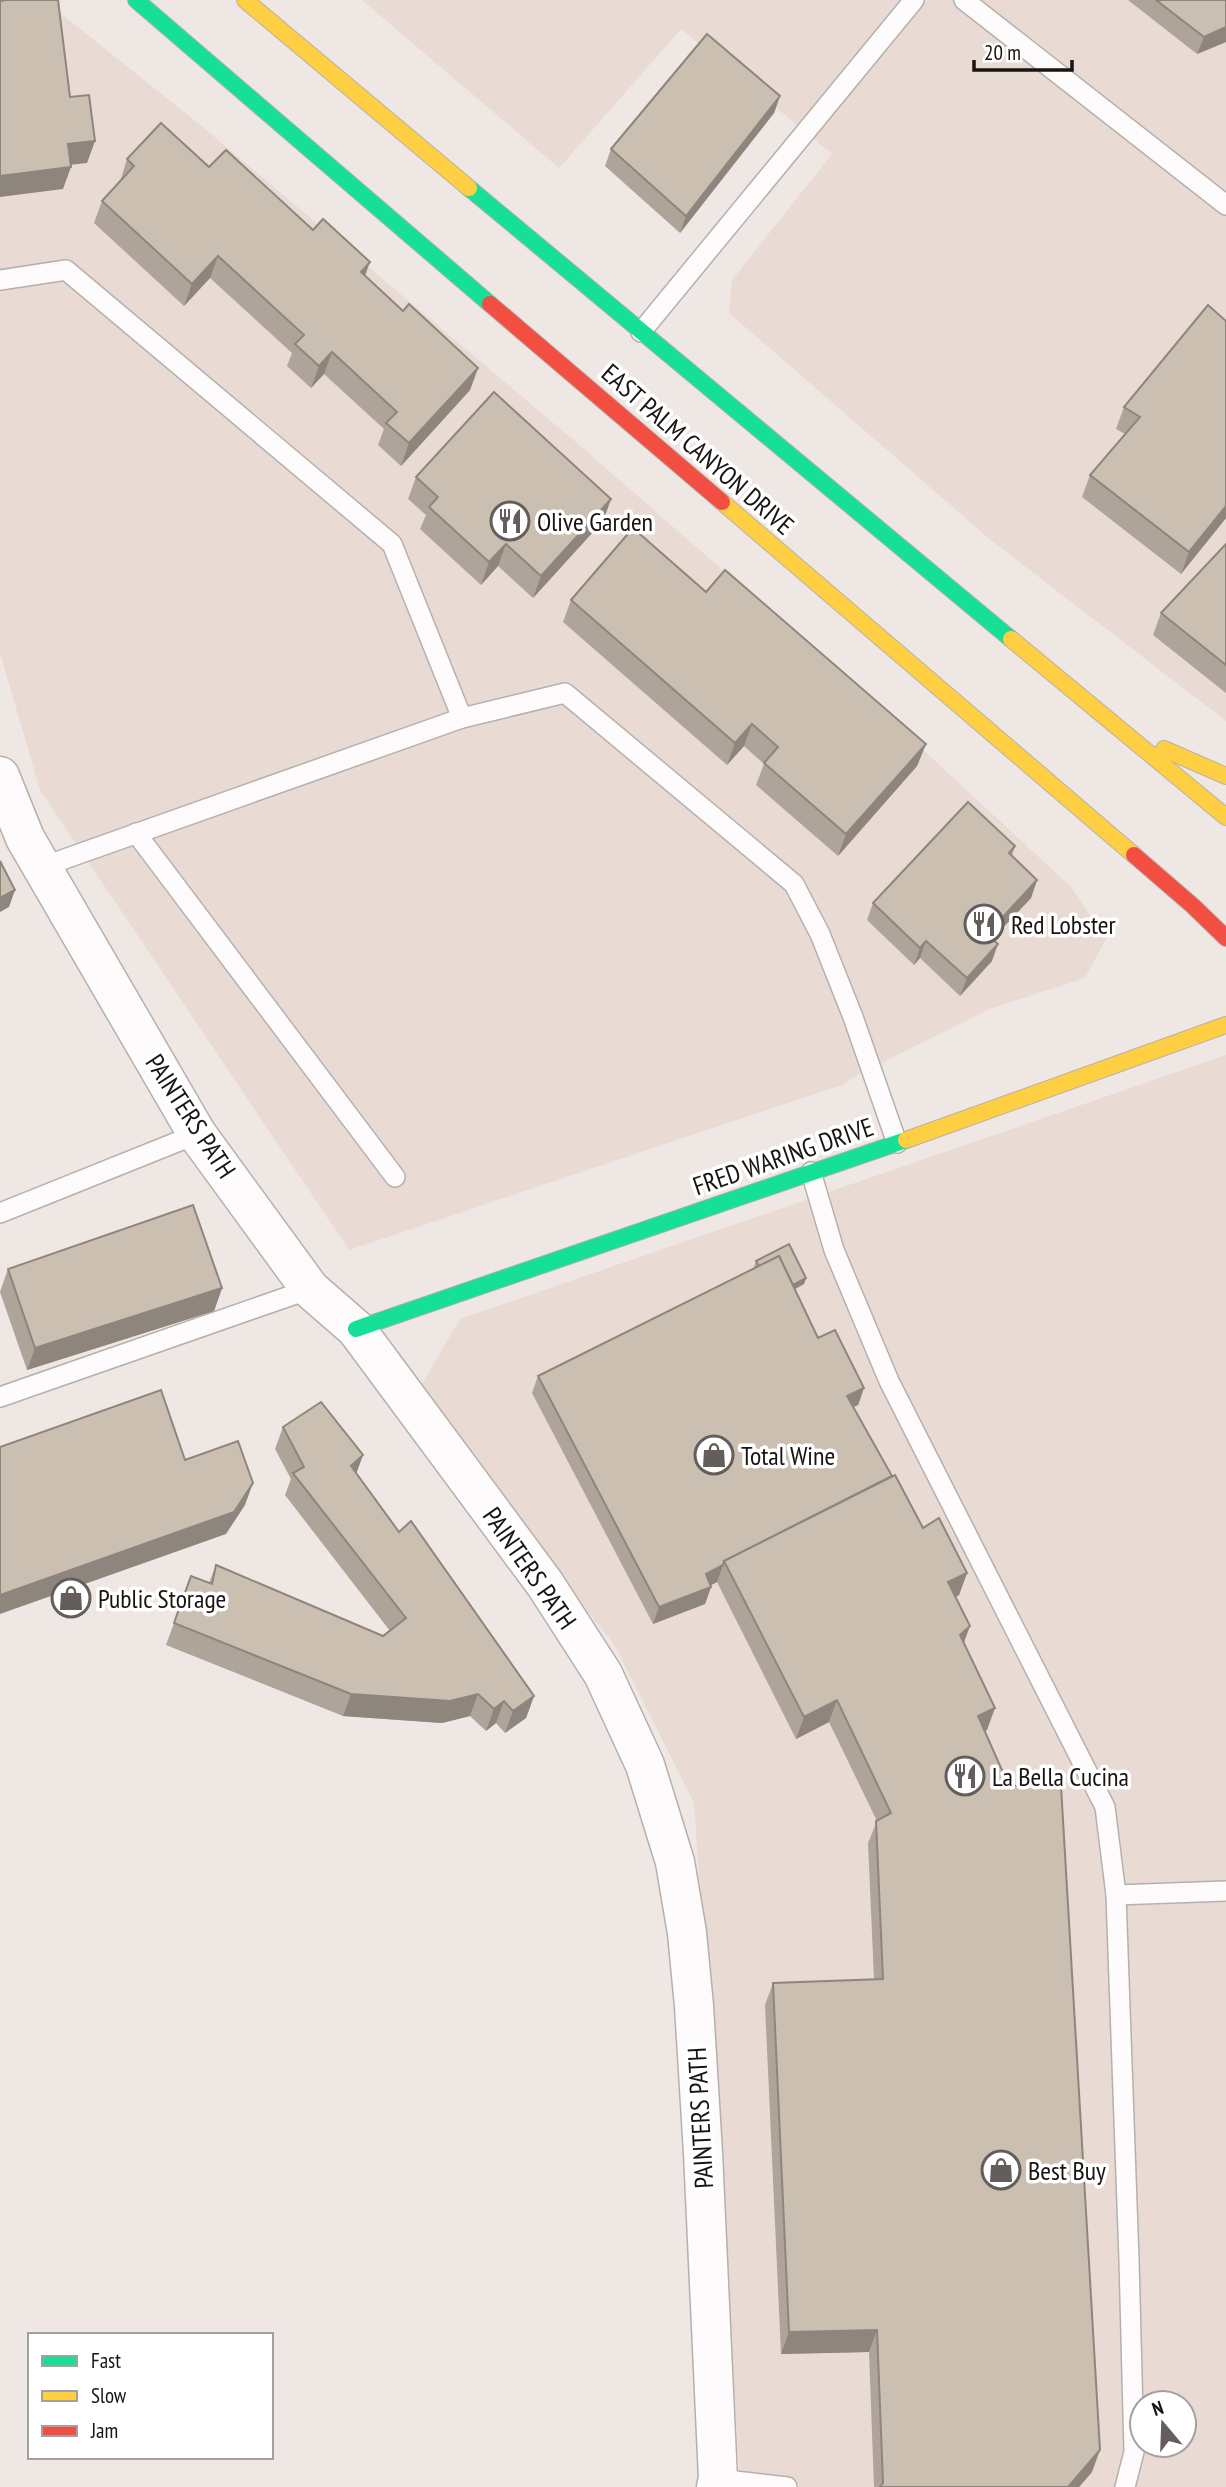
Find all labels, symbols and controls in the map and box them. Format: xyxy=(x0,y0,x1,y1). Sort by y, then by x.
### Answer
scale bar xyxy=(974,28,1072,72)
text: 20 m xyxy=(984,39,1021,66)
street label: EAST PALM CANYON DRIVE xyxy=(595,356,801,542)
restaurant icon: Olive Garden xyxy=(489,500,531,542)
place label: Olive Garden xyxy=(537,505,653,538)
restaurant icon: Red Lobster xyxy=(963,903,1005,945)
place label: Red Lobster xyxy=(1011,908,1116,941)
street label: PAINTERS PATH xyxy=(139,1048,243,1184)
street label: FRED WARING DRIVE xyxy=(689,1110,877,1202)
shop icon: Total Wine xyxy=(693,1434,735,1476)
place label: Total Wine xyxy=(741,1439,835,1472)
street label: PAINTERS PATH xyxy=(476,1501,584,1635)
shop icon: Public Storage xyxy=(50,1577,92,1619)
place label: Public Storage xyxy=(98,1582,226,1615)
restaurant icon: La Bella Cucina xyxy=(944,1755,986,1797)
place label: La Bella Cucina xyxy=(992,1760,1129,1793)
street label: PAINTERS PATH xyxy=(680,2047,720,2189)
shop icon: Best Buy xyxy=(980,2149,1022,2191)
place label: Best Buy xyxy=(1028,2154,1106,2187)
legend xyxy=(28,2333,273,2459)
text: Fast xyxy=(91,2347,121,2374)
text: Slow xyxy=(91,2382,127,2409)
north arrow xyxy=(1128,2389,1198,2459)
text: N xyxy=(1149,2395,1166,2421)
text: Jam xyxy=(90,2417,118,2444)

